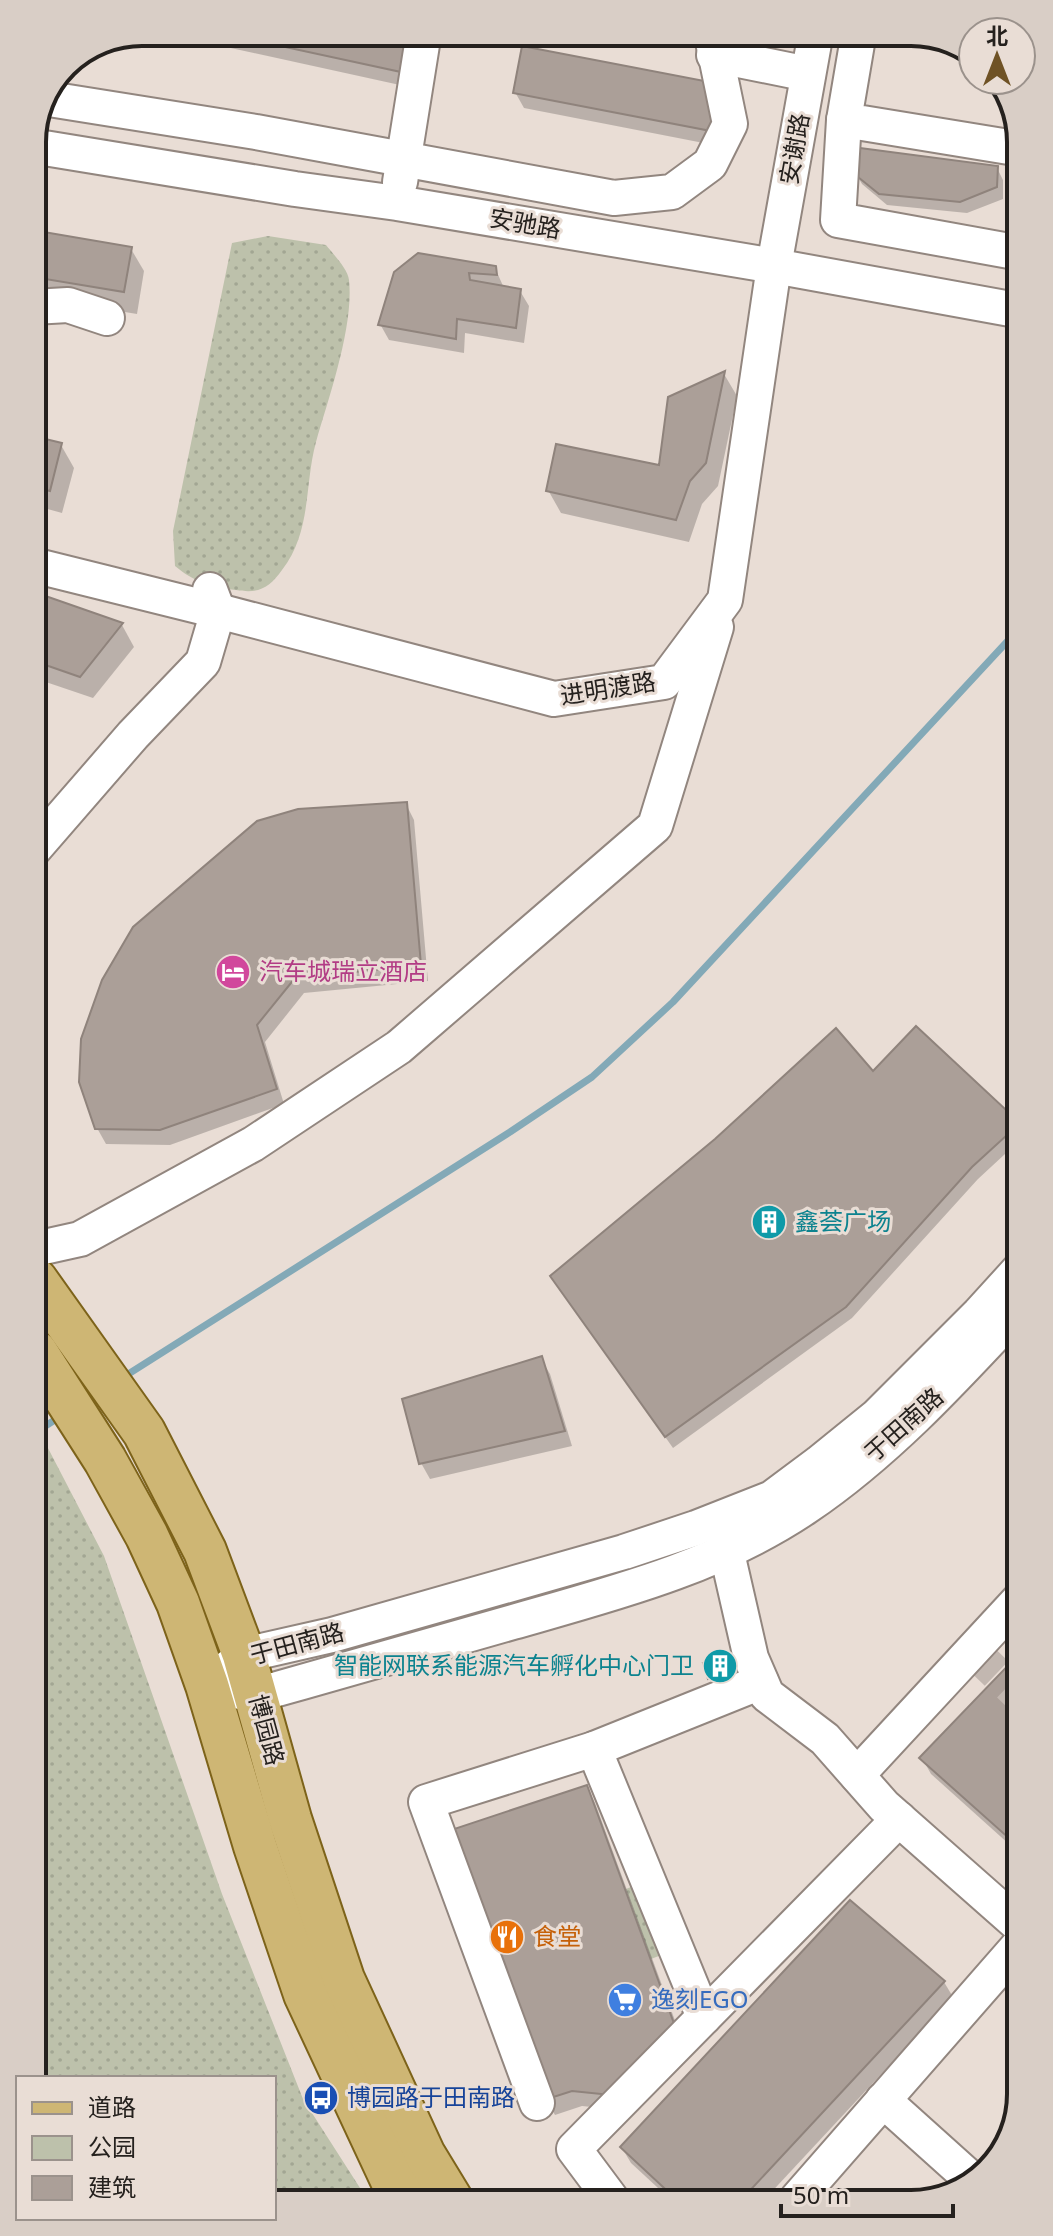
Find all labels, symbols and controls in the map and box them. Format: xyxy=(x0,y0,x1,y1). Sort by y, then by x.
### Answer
north arrow xyxy=(957,16,1037,96)
text: 北 xyxy=(986,20,1008,50)
street label: 安谢路 xyxy=(771,110,816,187)
street label: 安驰路 xyxy=(487,200,564,245)
street label: 进明渡路 xyxy=(558,664,658,711)
hotel icon: 汽车城瑞立酒店 xyxy=(214,953,252,991)
place label: 汽车城瑞立酒店 xyxy=(259,954,427,987)
building icon: 鑫荟广场 xyxy=(750,1203,788,1241)
place label: 鑫荟广场 xyxy=(795,1204,891,1237)
street label: 于田南路 xyxy=(856,1380,950,1468)
street label: 于田南路 xyxy=(246,1614,347,1671)
building icon: 智能网联系能源汽车孵化中心门卫 xyxy=(701,1647,739,1685)
place label: 智能网联系能源汽车孵化中心门卫 xyxy=(334,1648,694,1681)
street label: 博园路 xyxy=(242,1691,293,1769)
restaurant icon: 食堂 xyxy=(488,1918,526,1956)
place label: 食堂 xyxy=(533,1919,581,1952)
supermarket icon: 逸刻EGO xyxy=(606,1981,644,2019)
place label: 逸刻EGO xyxy=(651,1982,749,2015)
legend xyxy=(16,2076,276,2220)
bus stop icon: 博园路于田南路 xyxy=(302,2079,340,2117)
place label: 博园路于田南路 xyxy=(347,2080,515,2113)
text: 道路 xyxy=(88,2090,136,2123)
text: 公园 xyxy=(88,2130,136,2163)
scale bar xyxy=(781,2168,953,2218)
text: 建筑 xyxy=(88,2170,136,2203)
text: 50 m xyxy=(793,2178,849,2211)

